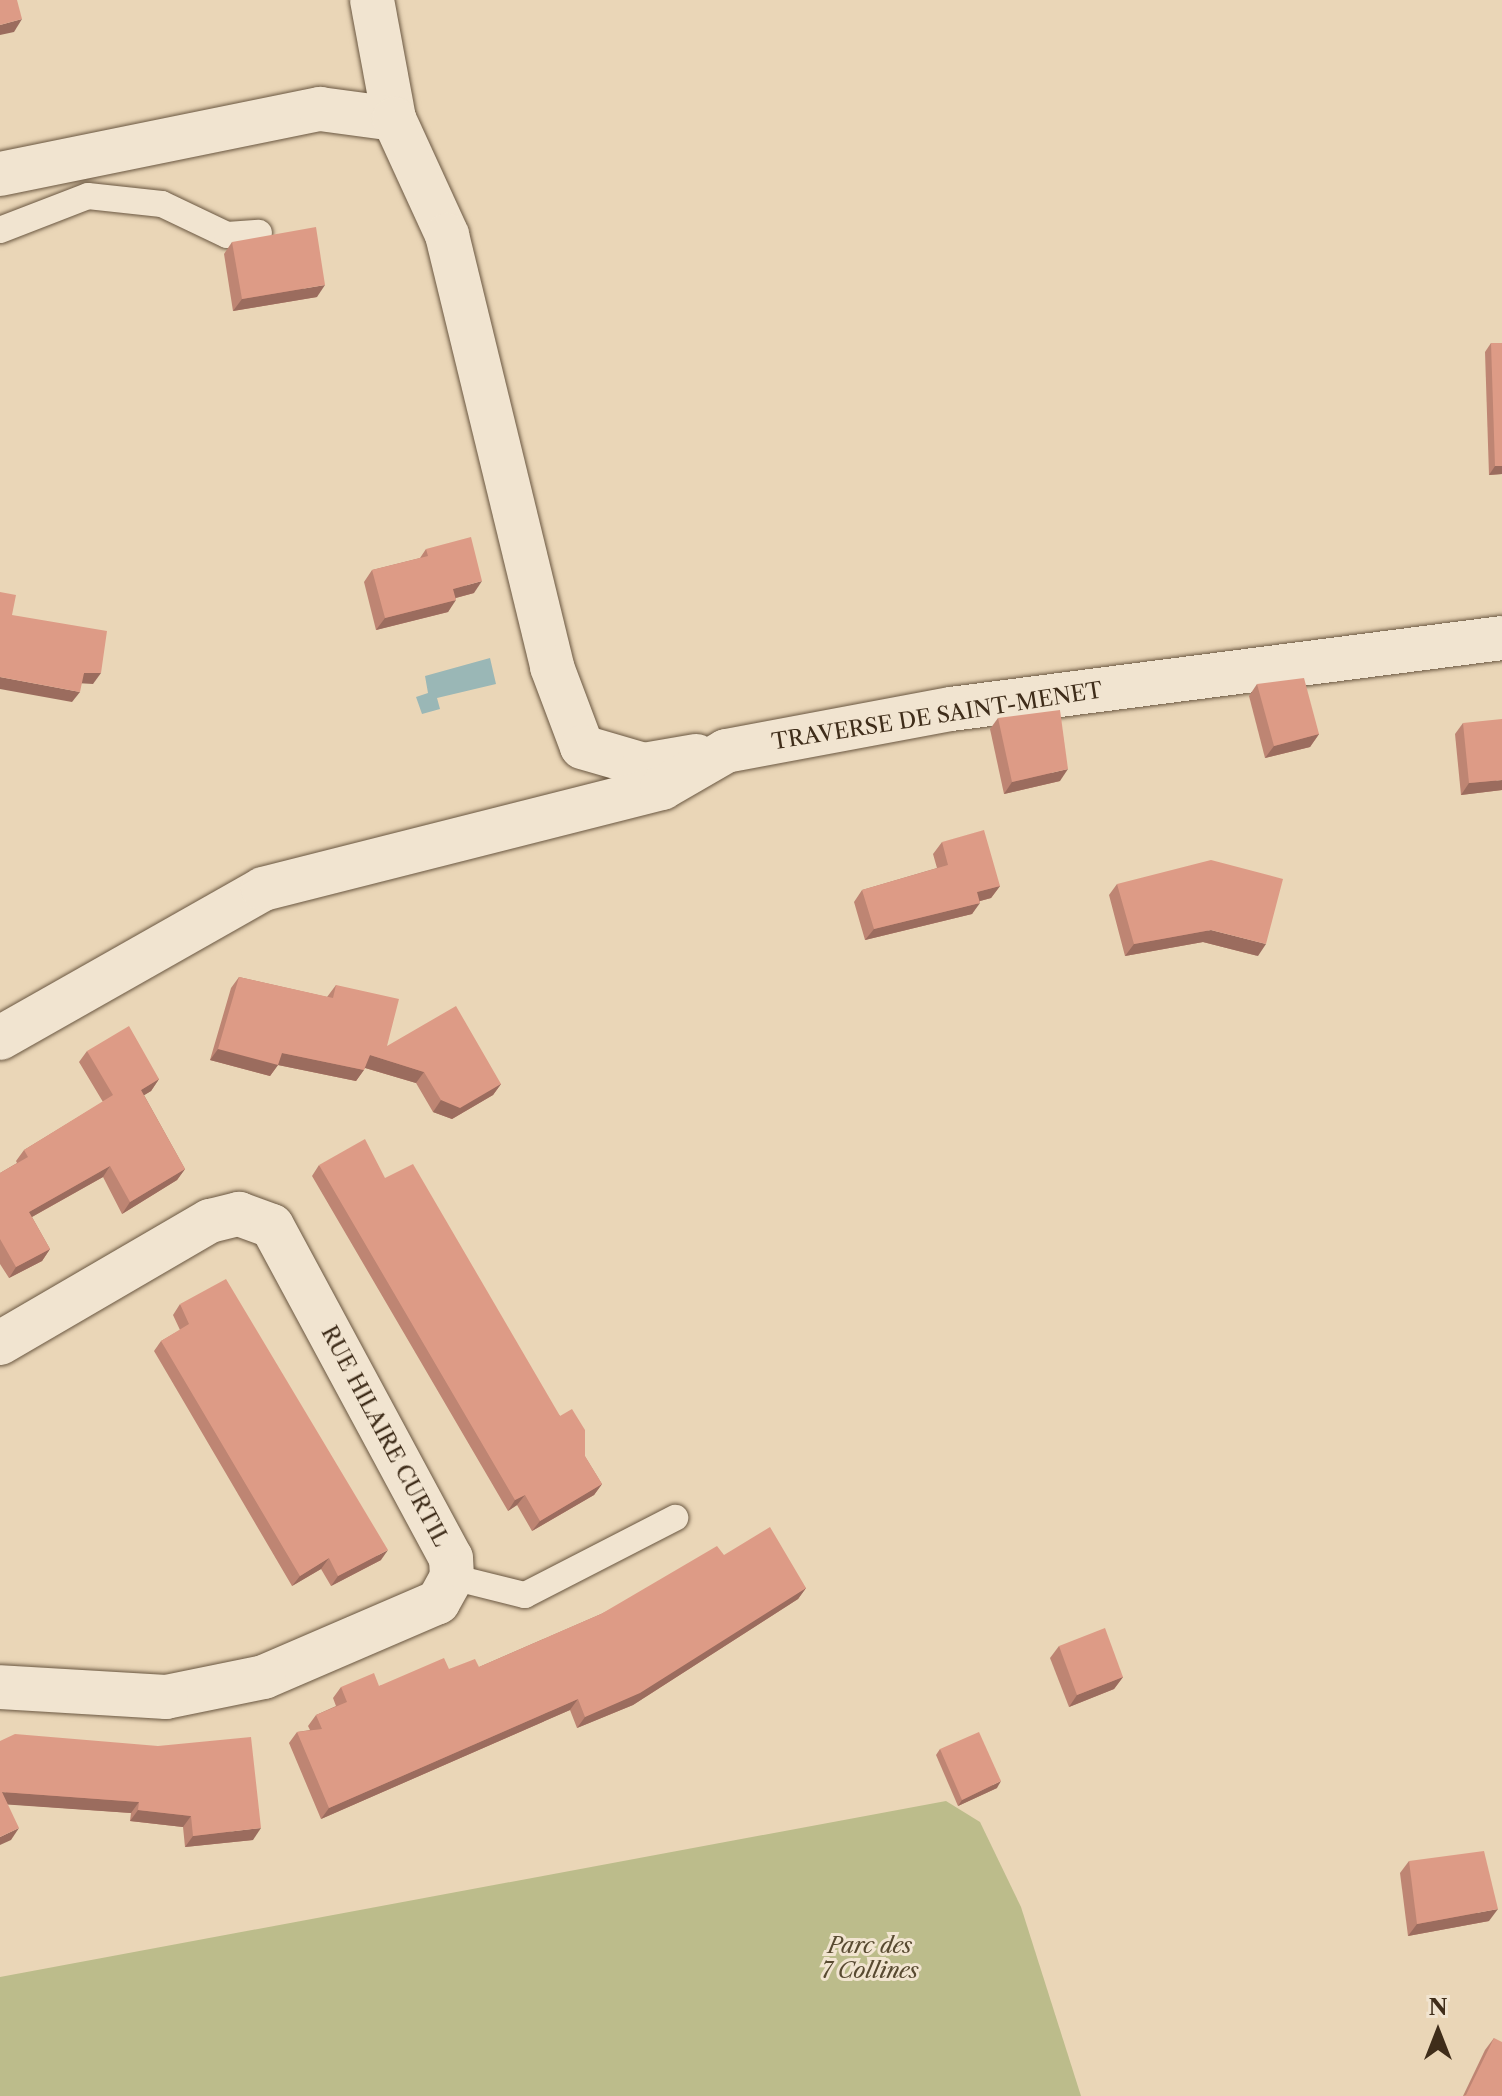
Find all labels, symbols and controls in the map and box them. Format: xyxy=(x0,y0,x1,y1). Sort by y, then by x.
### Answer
street label: TRAVERSE DE SAINT-MENET xyxy=(770,677,1104,755)
street label: RUE HILAIRE CURTIL xyxy=(316,1321,454,1551)
park label: Parc des 7 Collines xyxy=(821,1932,919,1984)
north arrow xyxy=(1398,1992,1478,2072)
text: N xyxy=(1428,1994,1448,2021)

